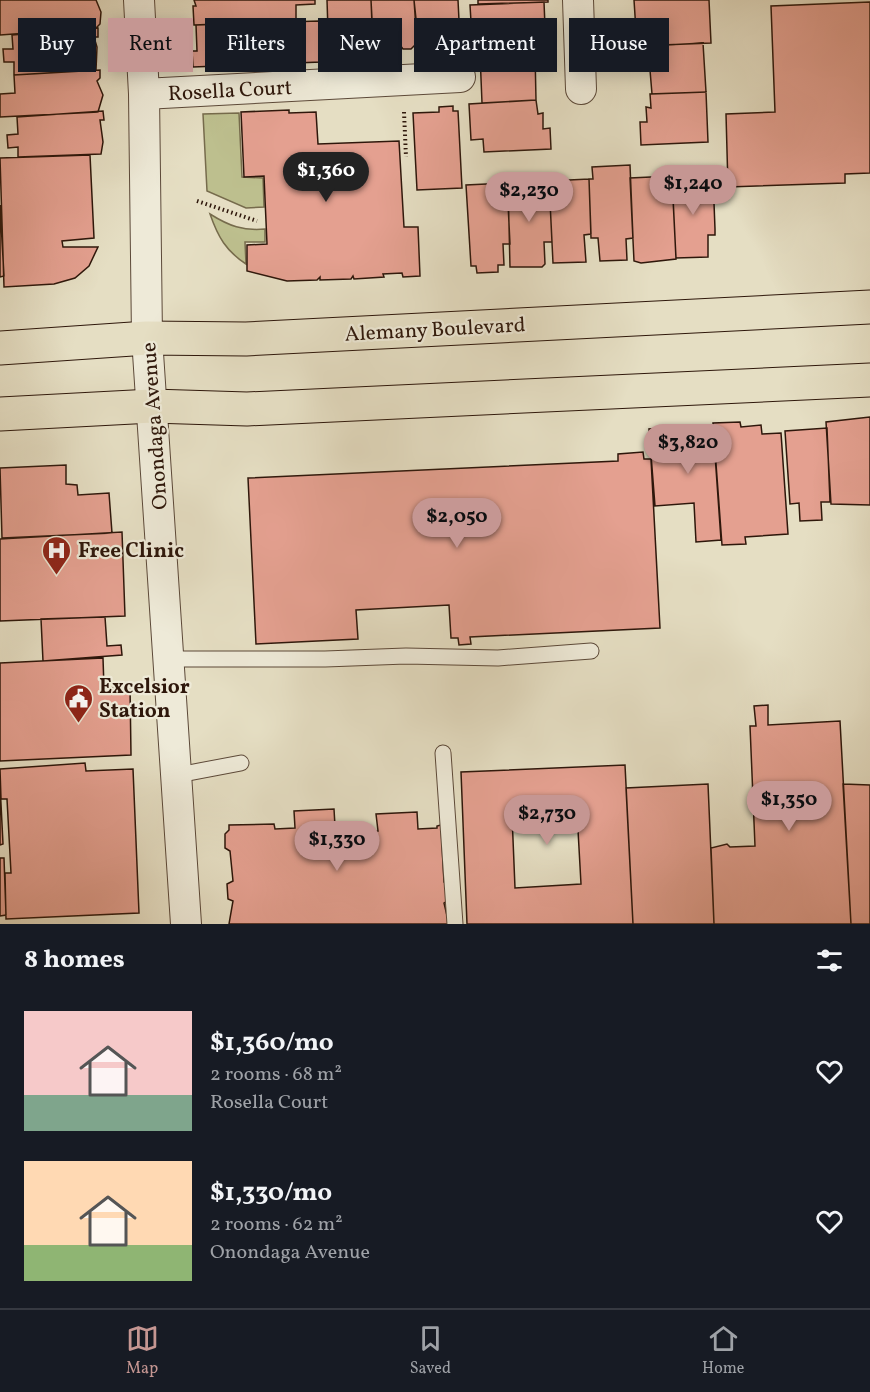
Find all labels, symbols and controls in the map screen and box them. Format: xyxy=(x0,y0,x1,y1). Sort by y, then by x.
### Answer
chip: Buy xyxy=(18,18,96,72)
chip: Rent xyxy=(108,18,193,72)
chip: Filters xyxy=(205,18,306,72)
chip: New xyxy=(318,18,402,72)
chip: Apartment xyxy=(414,18,557,72)
chip: House xyxy=(569,18,669,72)
street label: Rosella Court xyxy=(167,74,293,109)
pin: $1,360 xyxy=(277,152,375,203)
text: $1,360 xyxy=(297,157,355,185)
pin: $1,240 xyxy=(644,165,742,216)
text: $1,240 xyxy=(663,170,723,198)
pin: $2,230 xyxy=(480,172,578,223)
text: $2,230 xyxy=(499,177,559,205)
street label: Alemany Boulevard xyxy=(344,311,526,350)
street label: Onondaga Avenue xyxy=(135,341,176,511)
pin: $3,820 xyxy=(639,424,737,475)
text: $3,820 xyxy=(658,429,718,457)
pin: $2,050 xyxy=(408,498,506,549)
text: $2,050 xyxy=(426,503,488,531)
hospital icon: Free Clinic xyxy=(41,534,73,576)
place label: Free Clinic xyxy=(78,537,184,566)
place label: Excelsior Station xyxy=(99,673,190,726)
public building icon: Excelsior Station xyxy=(62,682,94,724)
pin: $1,350 xyxy=(740,781,838,832)
text: $1,350 xyxy=(761,786,817,814)
pin: $2,730 xyxy=(498,795,596,846)
text: $2,730 xyxy=(518,800,576,828)
pin: $1,330 xyxy=(288,821,386,872)
text: $1,330 xyxy=(309,826,365,854)
text: 8 homes xyxy=(24,942,125,978)
icon: filters xyxy=(813,944,846,977)
text: $1,360/mo xyxy=(210,1025,334,1061)
icon: home xyxy=(72,1035,144,1107)
icon: heart xyxy=(813,1055,846,1088)
text: 2 rooms · 68 m² xyxy=(210,1061,342,1089)
text: Rosella Court xyxy=(210,1089,328,1117)
text: $1,330/mo xyxy=(210,1175,332,1211)
icon: home xyxy=(72,1185,144,1257)
icon: heart xyxy=(813,1205,846,1238)
text: 2 rooms · 62 m² xyxy=(210,1211,343,1239)
text: Onondaga Avenue xyxy=(210,1239,370,1267)
tab: Map xyxy=(126,1322,159,1380)
tab: Saved xyxy=(410,1322,451,1380)
tab: Home xyxy=(702,1322,744,1380)

